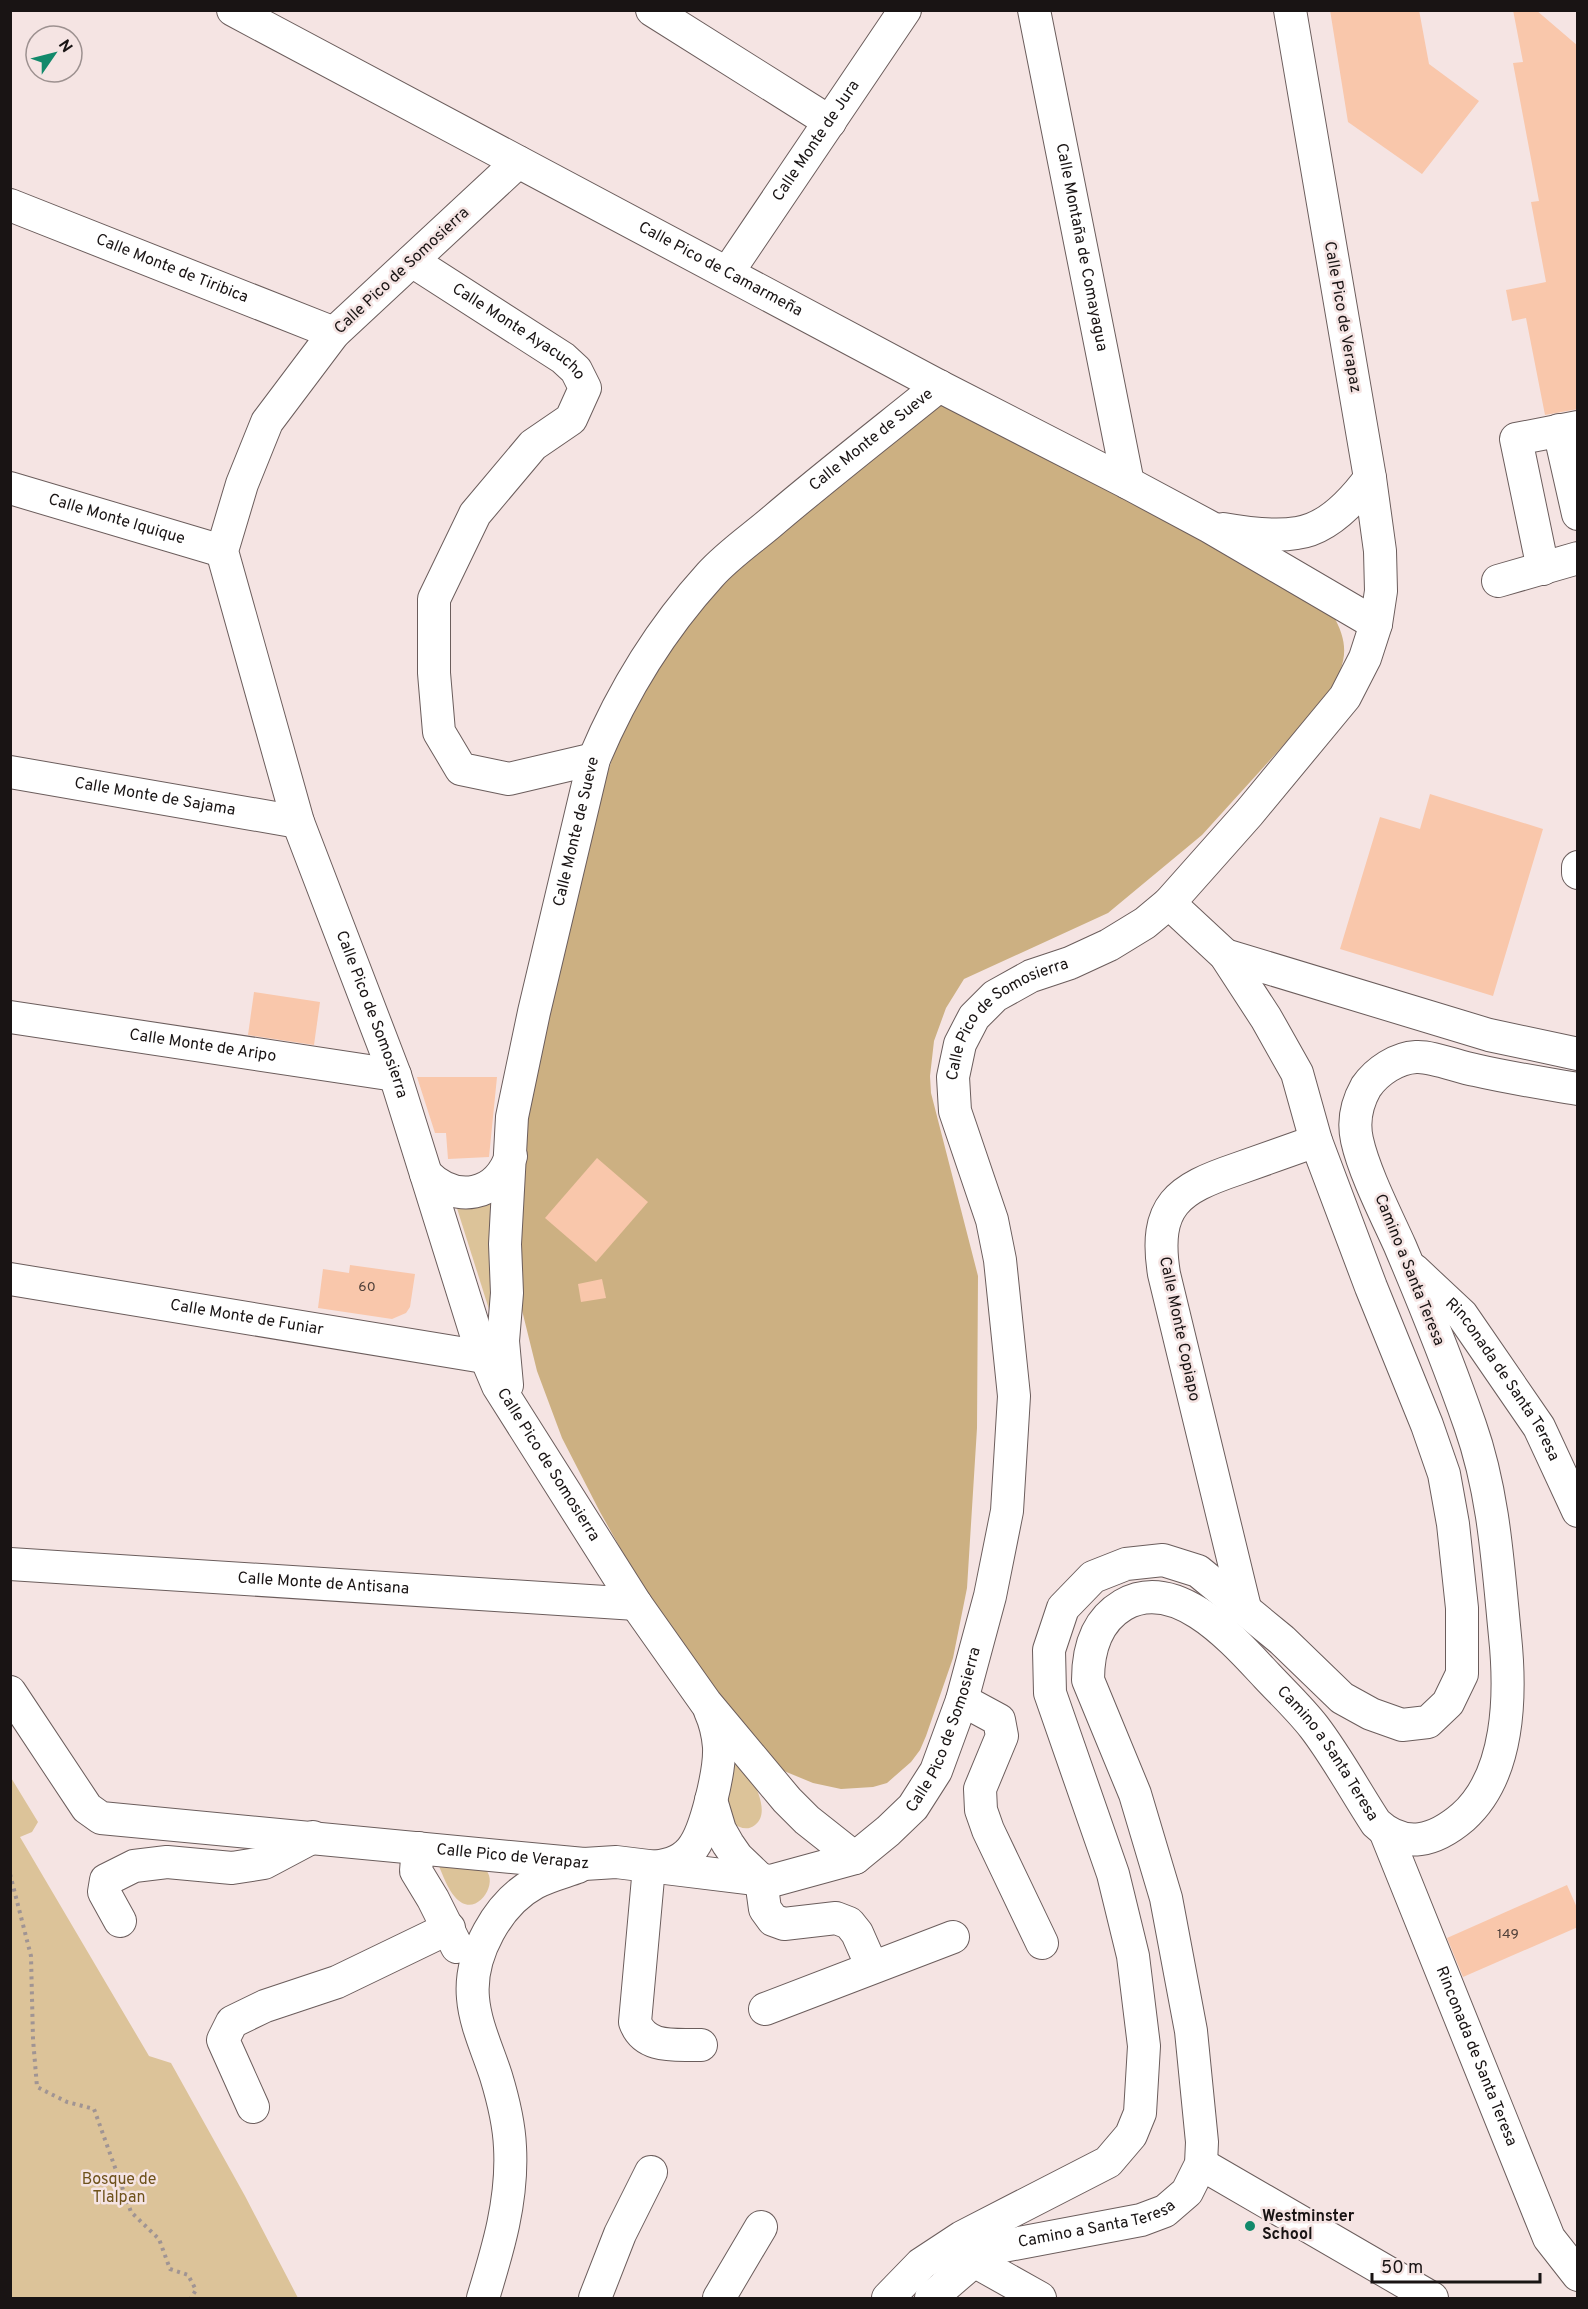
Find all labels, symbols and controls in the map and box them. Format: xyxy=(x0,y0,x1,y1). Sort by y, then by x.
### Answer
north arrow xyxy=(24,24,84,84)
text: N xyxy=(53,36,76,57)
street label: Calle Monte de Jura xyxy=(768,77,864,205)
street label: Calle Montaña de Comayagua xyxy=(1051,141,1112,353)
street label: Calle Pico de Somosierra xyxy=(330,203,474,339)
street label: Calle Pico de Camarmeña xyxy=(635,218,806,321)
street label: Calle Monte de Tiribica xyxy=(93,230,251,308)
street label: Calle Pico de Verapaz xyxy=(1319,240,1365,394)
street label: Calle Monte Ayacucho xyxy=(448,279,589,383)
street label: Calle Monte de Sueve xyxy=(805,384,938,496)
street label: Calle Monte Iquique xyxy=(46,490,187,549)
street label: Calle Monte de Sueve xyxy=(549,755,604,909)
street label: Calle Monte de Sajama xyxy=(73,773,237,821)
street label: Calle Pico de Somosierra xyxy=(331,928,412,1101)
street label: Calle Pico de Somosierra xyxy=(942,954,1071,1083)
street label: Calle Monte de Aripo xyxy=(128,1025,278,1067)
street label: Camino a Santa Teresa xyxy=(1369,1191,1449,1349)
street label: Calle Monte Copiapo xyxy=(1154,1255,1204,1403)
house number: 60 xyxy=(358,1279,376,1296)
street label: Rinconada de Santa Teresa xyxy=(1441,1294,1563,1464)
street label: Calle Monte de Funiar xyxy=(169,1295,325,1340)
street label: Calle Pico de Somosierra xyxy=(492,1385,604,1545)
street label: Calle Monte de Antisana xyxy=(237,1569,410,1599)
street label: Calle Pico de Somosierra xyxy=(902,1645,986,1817)
street label: Camino a Santa Teresa xyxy=(1272,1682,1382,1825)
street label: Calle Pico de Verapaz xyxy=(435,1840,590,1874)
house number: 149 xyxy=(1497,1926,1519,1943)
street label: Rinconada de Santa Teresa xyxy=(1431,1963,1521,2149)
park label: Bosque de Tlalpan xyxy=(82,2170,156,2208)
street label: Camino a Santa Teresa xyxy=(1016,2196,1180,2253)
place label: Westminster School xyxy=(1262,2207,1355,2245)
marker: Westminster School xyxy=(1243,2219,1257,2233)
scale bar xyxy=(1372,2246,1540,2284)
text: 50 m xyxy=(1381,2257,1423,2280)

